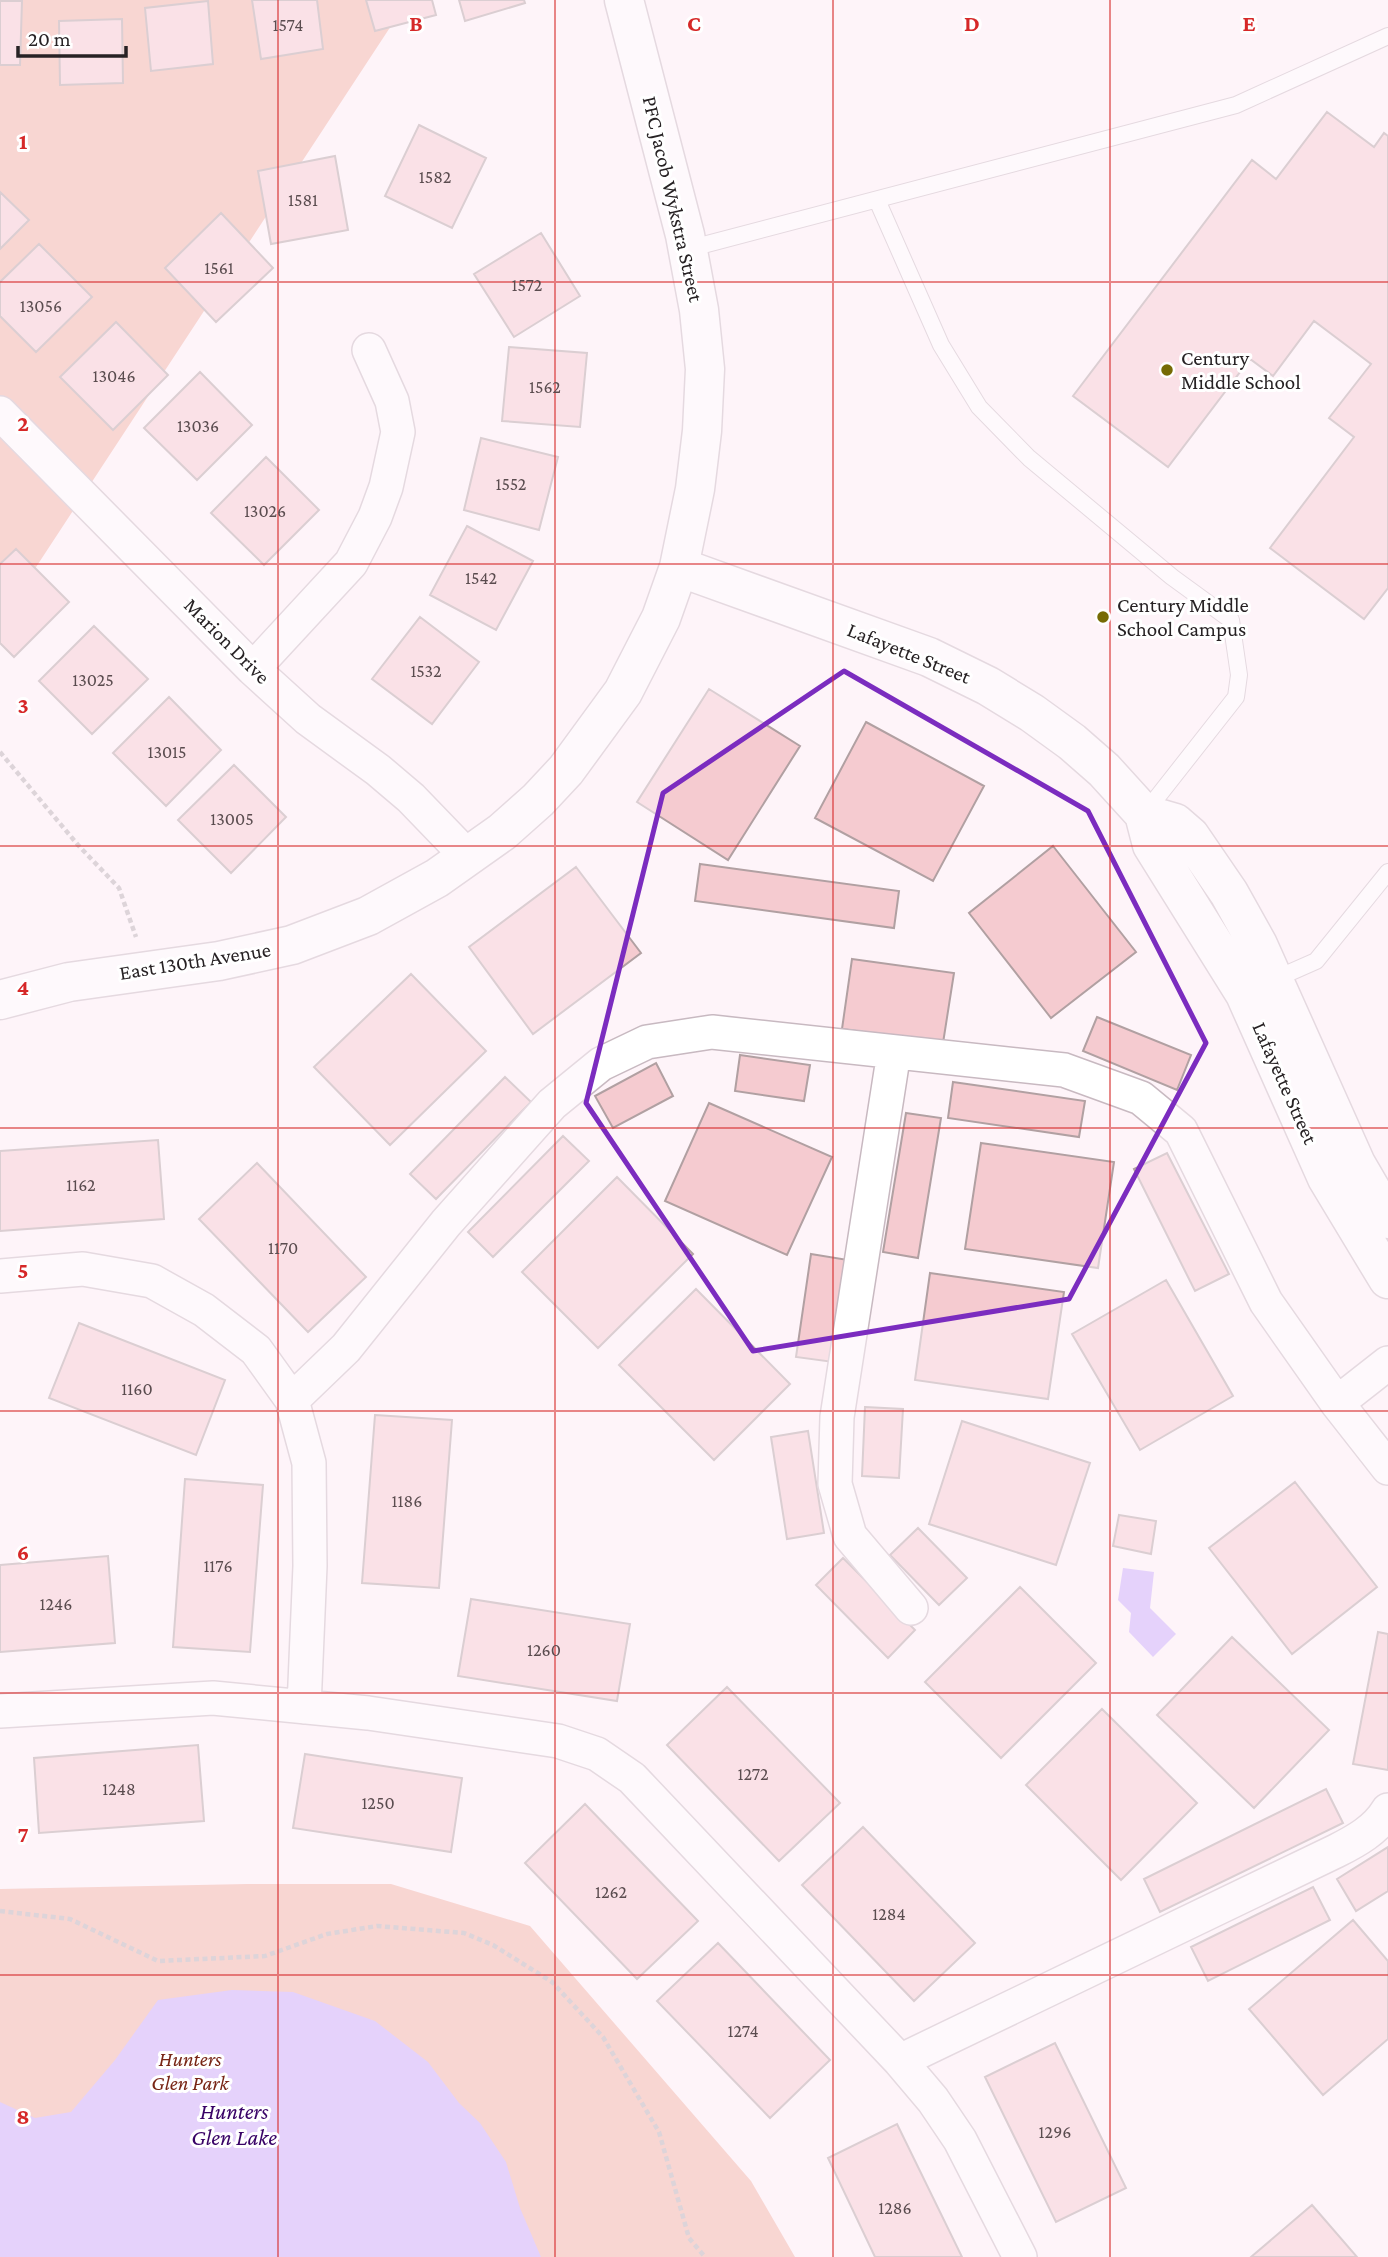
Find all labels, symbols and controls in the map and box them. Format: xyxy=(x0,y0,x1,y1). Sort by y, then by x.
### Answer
text: B xyxy=(409,10,423,36)
text: C xyxy=(687,10,701,36)
text: D xyxy=(964,10,980,36)
text: E xyxy=(1242,10,1256,36)
scale bar xyxy=(18,14,126,58)
house number: 1574 xyxy=(273,15,303,35)
text: 20 m xyxy=(28,27,71,51)
street label: PFC Jacob Wykstra Street xyxy=(638,94,709,305)
text: 1 xyxy=(19,128,28,154)
house number: 1582 xyxy=(419,167,451,187)
house number: 1581 xyxy=(288,190,318,210)
house number: 1561 xyxy=(204,258,234,278)
house number: 1572 xyxy=(512,275,542,295)
house number: 13056 xyxy=(20,296,62,316)
place label: Century Middle School xyxy=(1181,346,1301,394)
marker: Century Middle School xyxy=(1159,362,1175,378)
house number: 13046 xyxy=(92,366,136,386)
house number: 1562 xyxy=(529,377,561,397)
text: 2 xyxy=(17,410,29,436)
house number: 13036 xyxy=(177,416,219,436)
house number: 1552 xyxy=(496,474,526,494)
house number: 13026 xyxy=(244,501,286,521)
house number: 1542 xyxy=(465,568,497,588)
street label: Marion Drive xyxy=(179,593,275,689)
place label: Century Middle School Campus xyxy=(1117,593,1249,641)
marker: Century Middle School Campus xyxy=(1095,609,1111,625)
street label: Lafayette Street xyxy=(844,617,975,689)
house number: 1532 xyxy=(410,661,442,681)
house number: 13025 xyxy=(72,670,114,690)
text: 3 xyxy=(17,692,29,718)
house number: 13015 xyxy=(147,742,187,762)
house number: 13005 xyxy=(210,809,254,829)
street label: East 130th Avenue xyxy=(118,937,272,985)
text: 4 xyxy=(17,974,29,1000)
street label: Lafayette Street xyxy=(1247,1018,1323,1149)
house number: 1162 xyxy=(66,1175,96,1195)
house number: 1170 xyxy=(268,1238,298,1258)
text: 5 xyxy=(17,1257,29,1283)
house number: 1160 xyxy=(121,1379,153,1399)
house number: 1186 xyxy=(392,1491,422,1511)
text: 6 xyxy=(17,1539,29,1565)
house number: 1176 xyxy=(203,1556,233,1576)
house number: 1246 xyxy=(40,1594,72,1614)
house number: 1260 xyxy=(527,1640,561,1660)
house number: 1272 xyxy=(737,1764,769,1784)
house number: 1248 xyxy=(102,1779,136,1799)
house number: 1250 xyxy=(361,1793,395,1813)
text: 7 xyxy=(17,1821,29,1847)
house number: 1262 xyxy=(595,1882,627,1902)
house number: 1284 xyxy=(872,1904,906,1924)
house number: 1274 xyxy=(727,2021,759,2041)
park label: Hunters Glen Park xyxy=(151,2047,229,2095)
water label: Hunters Glen Lake xyxy=(191,2098,277,2150)
text: 8 xyxy=(16,2103,30,2129)
house number: 1296 xyxy=(1039,2122,1071,2142)
house number: 1286 xyxy=(878,2198,912,2218)

